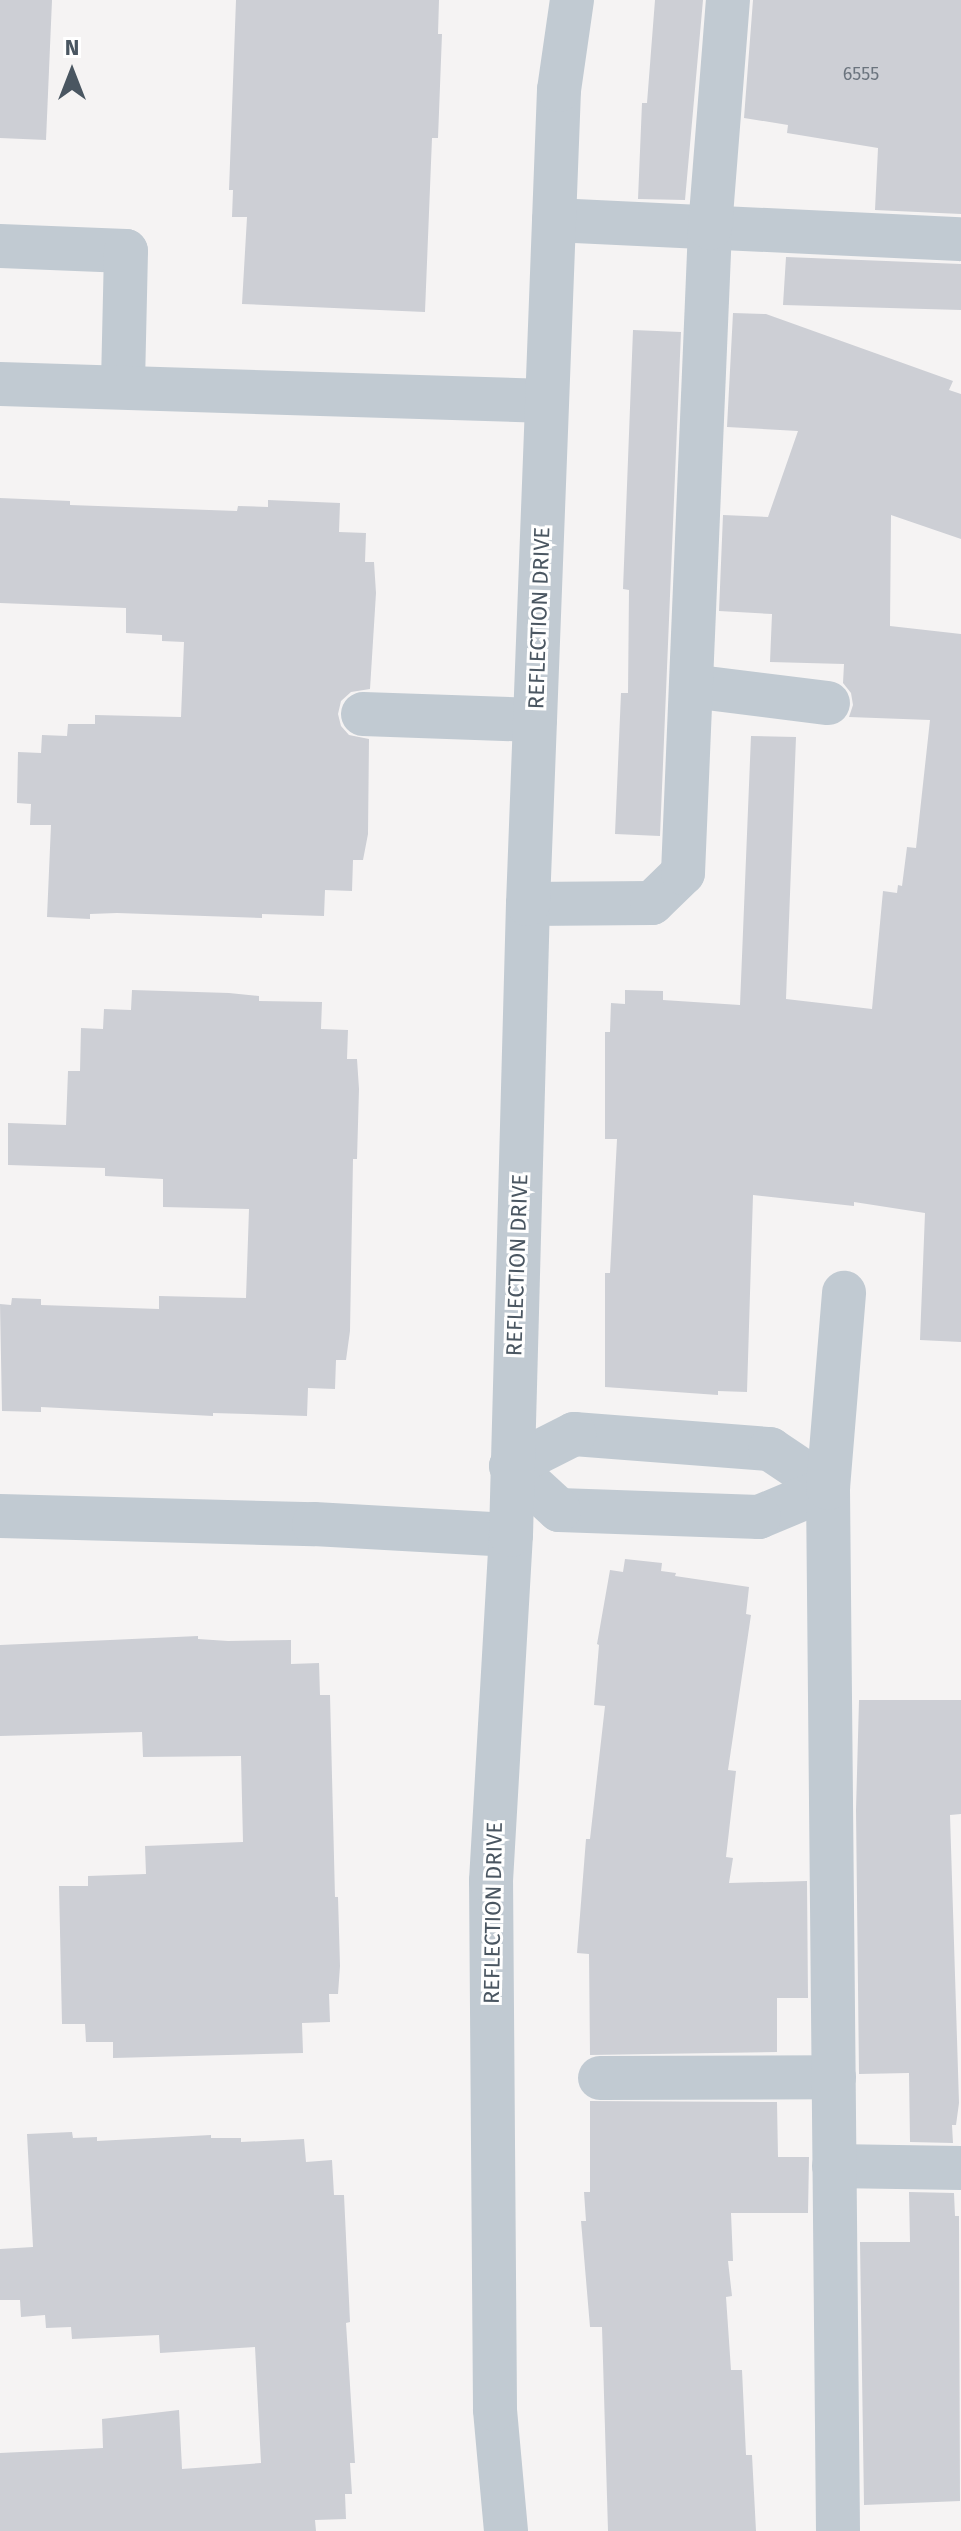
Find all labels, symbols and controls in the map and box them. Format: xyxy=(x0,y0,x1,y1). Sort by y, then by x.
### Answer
north arrow xyxy=(32,32,112,112)
text: N xyxy=(65,34,79,61)
house number: 6555 xyxy=(843,63,879,85)
street label: REFLECTION DRIVE xyxy=(523,526,555,710)
street label: REFLECTION DRIVE xyxy=(501,1173,533,1357)
street label: REFLECTION DRIVE xyxy=(478,1822,508,2004)

